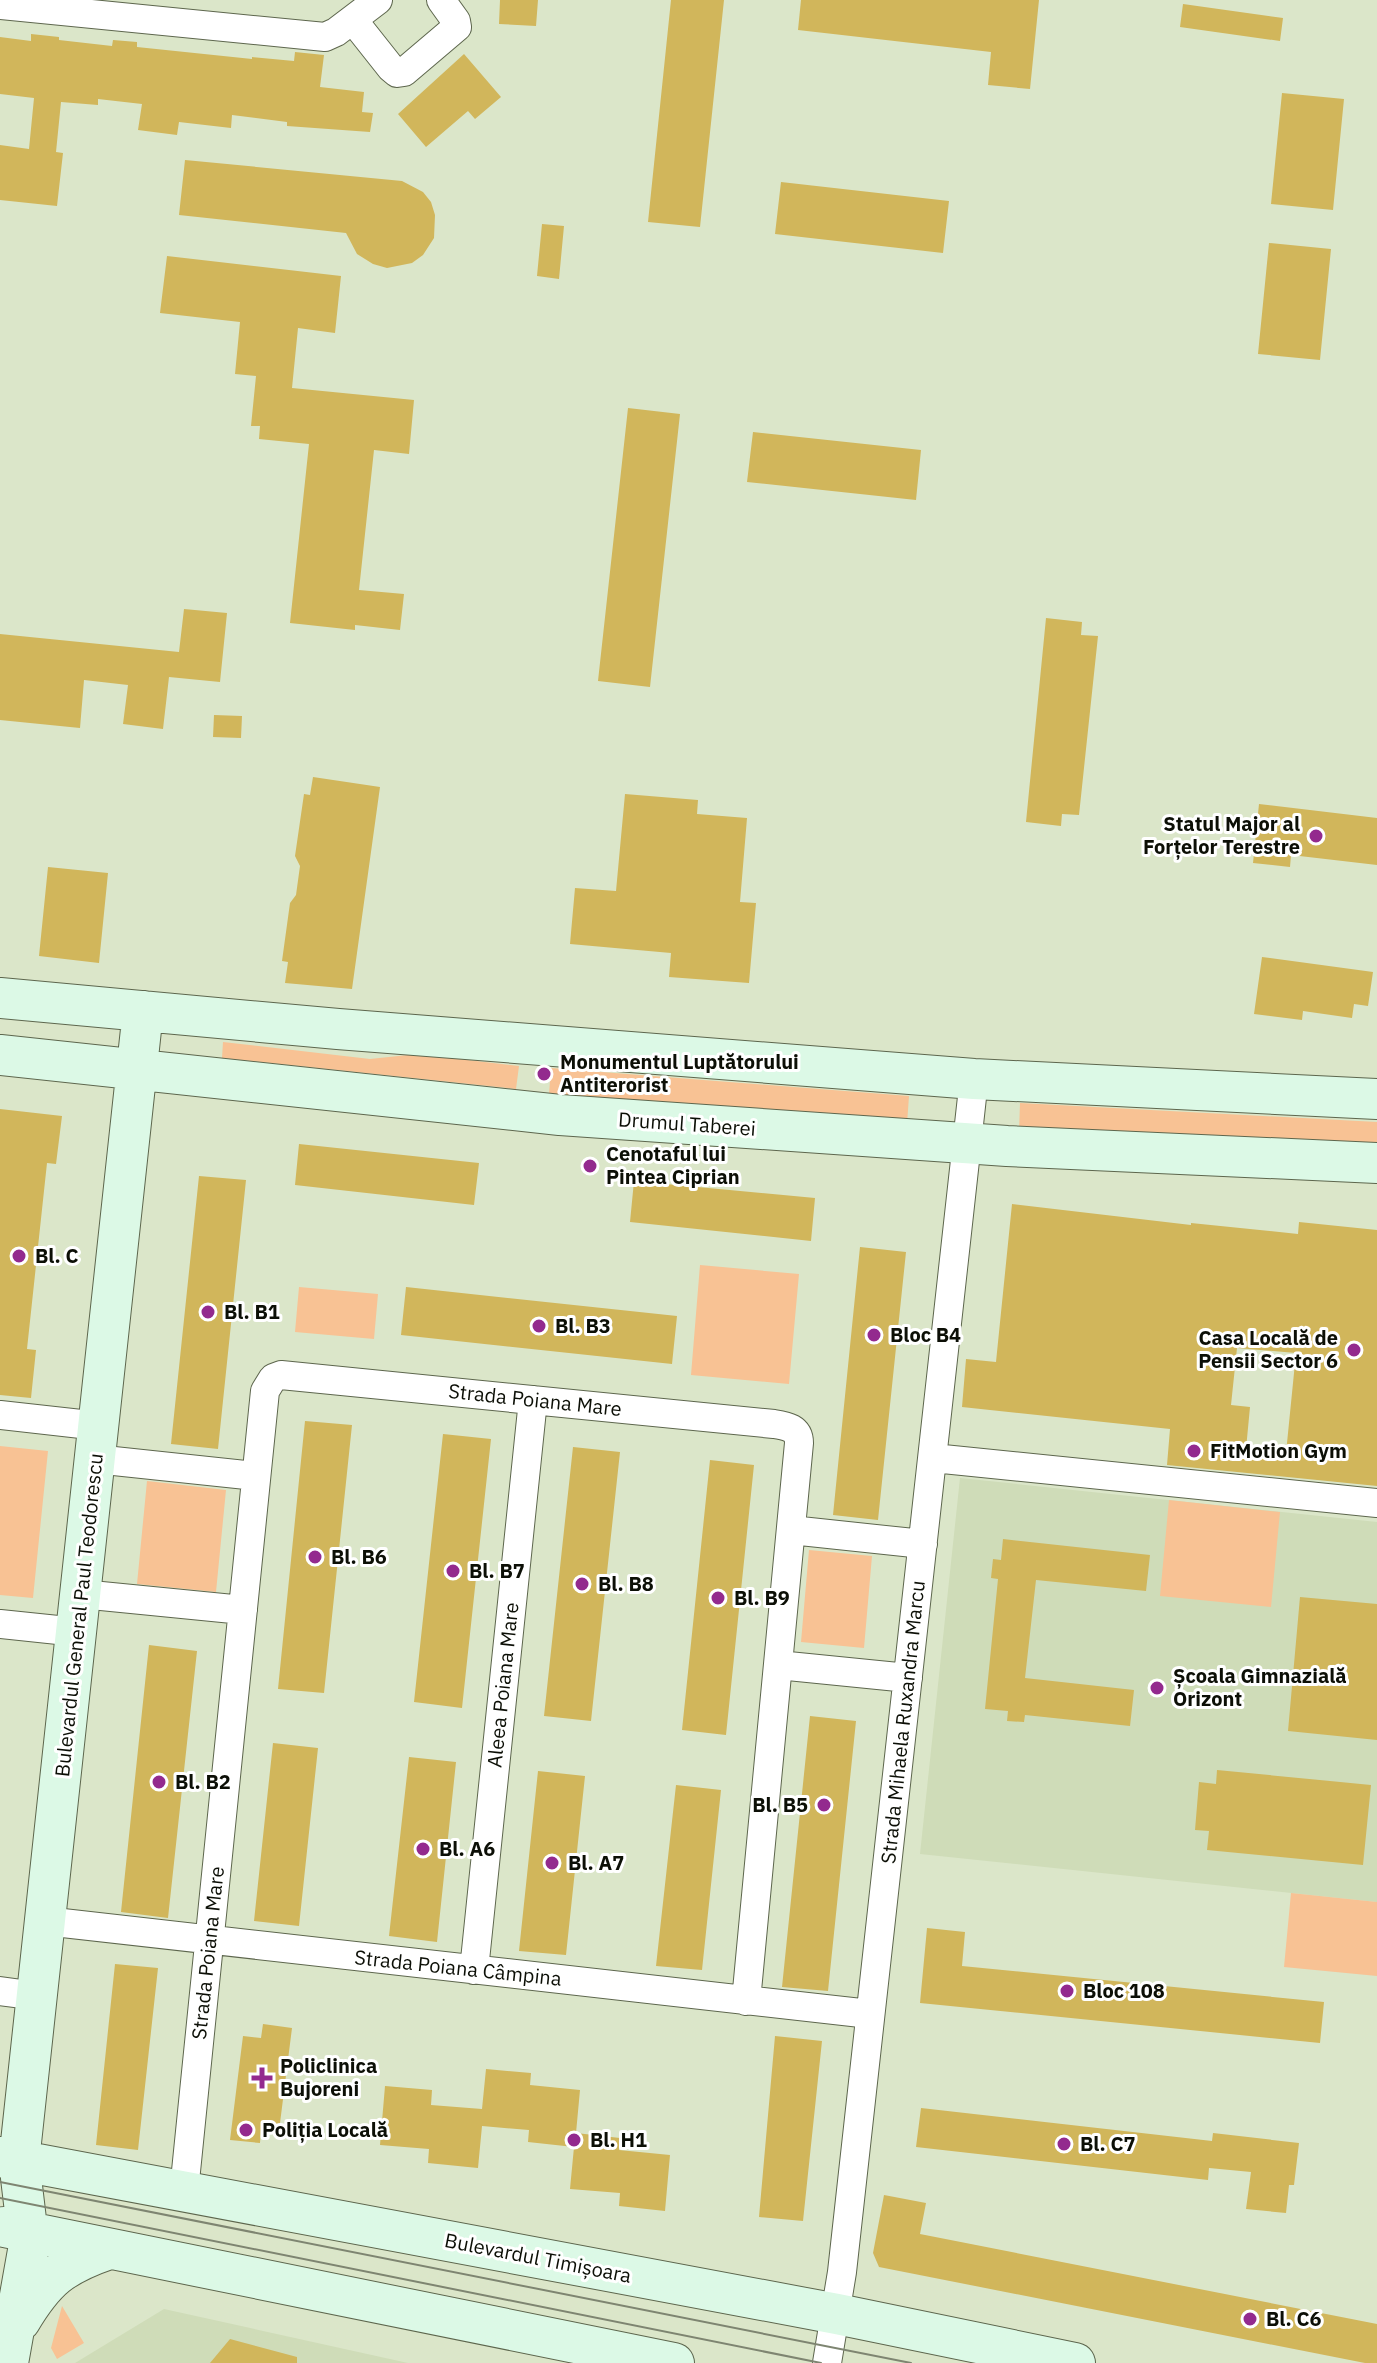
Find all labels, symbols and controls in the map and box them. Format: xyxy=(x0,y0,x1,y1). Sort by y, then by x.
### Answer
place label: Statul Major al Forțelor Terestre xyxy=(1143,810,1300,860)
marker: Statul Major al Forțelor Terestre xyxy=(1307,827,1325,845)
place label: Monumentul Luptătorului Antiterorist xyxy=(560,1048,799,1098)
marker: Monumentul Luptătorului Antiterorist xyxy=(535,1065,553,1083)
street label: Drumul Taberei xyxy=(617,1105,757,1142)
place label: Cenotaful lui Pintea Ciprian xyxy=(606,1140,740,1190)
marker: Cenotaful lui Pintea Ciprian xyxy=(581,1157,599,1175)
place label: Bl. C xyxy=(35,1242,79,1269)
marker: Bl. C xyxy=(10,1247,28,1265)
place label: Bl. B1 xyxy=(224,1298,280,1325)
marker: Bl. B1 xyxy=(199,1303,217,1321)
place label: Bl. B3 xyxy=(555,1312,611,1339)
marker: Bl. B3 xyxy=(530,1317,548,1335)
place label: Bloc B4 xyxy=(890,1321,961,1348)
place label: Casa Locală de Pensii Sector 6 xyxy=(1198,1324,1338,1374)
marker: Bloc B4 xyxy=(865,1326,883,1344)
marker: Casa Locală de Pensii Sector 6 xyxy=(1345,1341,1363,1359)
street label: Strada Poiana Mare xyxy=(447,1377,623,1422)
place label: FitMotion Gym xyxy=(1210,1437,1347,1464)
marker: FitMotion Gym xyxy=(1185,1442,1203,1460)
street label: Bulevardul General Paul Teodorescu xyxy=(48,1452,109,1778)
place label: Bl. B6 xyxy=(331,1543,387,1570)
marker: Bl. B6 xyxy=(306,1548,324,1566)
place label: Bl. B7 xyxy=(469,1557,525,1584)
marker: Bl. B7 xyxy=(444,1562,462,1580)
place label: Bl. B8 xyxy=(598,1570,654,1597)
marker: Bl. B8 xyxy=(573,1575,591,1593)
street label: Strada Mihaela Ruxandra Marcu xyxy=(874,1579,931,1865)
place label: Bl. B9 xyxy=(734,1584,790,1611)
marker: Bl. B9 xyxy=(709,1589,727,1607)
street label: Aleea Poiana Mare xyxy=(480,1601,525,1769)
place label: Școala Gimnazială Orizont xyxy=(1173,1662,1347,1712)
marker: Școala Gimnazială Orizont xyxy=(1148,1679,1166,1697)
place label: Bl. B2 xyxy=(175,1768,231,1795)
marker: Bl. B2 xyxy=(150,1773,168,1791)
place label: Bl. B5 xyxy=(752,1791,808,1818)
marker: Bl. B5 xyxy=(815,1796,833,1814)
place label: Bl. A6 xyxy=(439,1835,495,1862)
marker: Bl. A6 xyxy=(414,1840,432,1858)
place label: Bl. A7 xyxy=(568,1849,624,1876)
marker: Bl. A7 xyxy=(543,1854,561,1872)
street label: Strada Poiana Mare xyxy=(185,1865,230,2041)
street label: Strada Poiana Câmpina xyxy=(353,1943,563,1992)
place label: Bloc 108 xyxy=(1083,1977,1165,2004)
marker: Bloc 108 xyxy=(1058,1982,1076,2000)
place label: Policlinica Bujoreni xyxy=(280,2052,377,2102)
marker: Policlinica Bujoreni xyxy=(251,2067,273,2089)
place label: Poliția Locală xyxy=(262,2116,388,2143)
marker: Poliția Locală xyxy=(237,2121,255,2139)
place label: Bl. H1 xyxy=(590,2126,647,2153)
place label: Bl. C7 xyxy=(1080,2130,1136,2157)
marker: Bl. H1 xyxy=(565,2131,583,2149)
marker: Bl. C7 xyxy=(1055,2135,1073,2153)
street label: Bulevardul Timișoara xyxy=(442,2226,634,2289)
place label: Bl. C6 xyxy=(1266,2305,1322,2332)
marker: Bl. C6 xyxy=(1241,2310,1259,2328)

